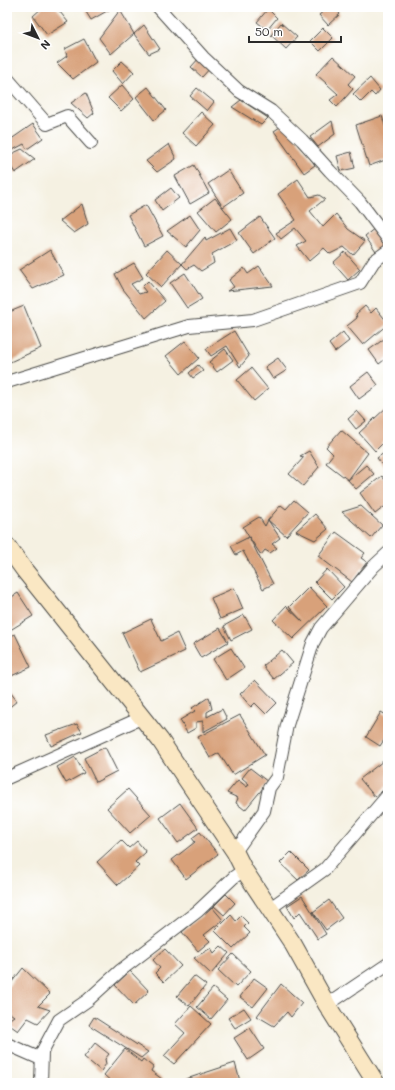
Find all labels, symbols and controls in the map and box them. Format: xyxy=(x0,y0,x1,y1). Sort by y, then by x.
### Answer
north arrow xyxy=(18,18,58,58)
scale bar xyxy=(249,18,341,44)
text: 50 m xyxy=(255,23,283,39)
text: N xyxy=(37,37,54,53)

